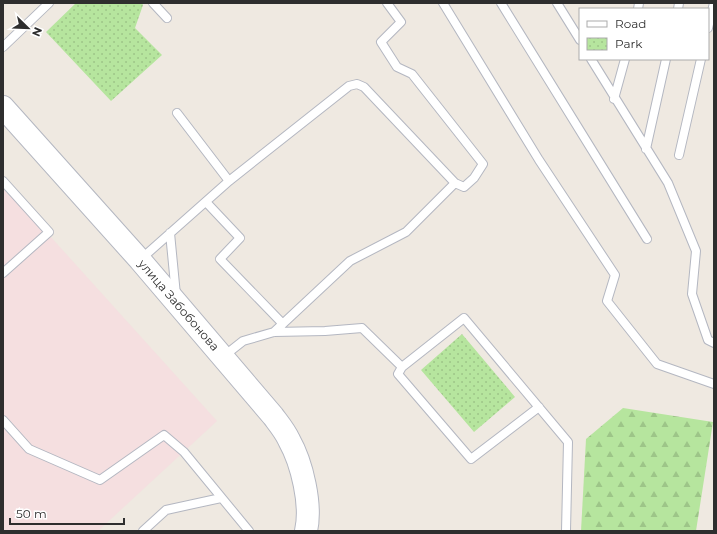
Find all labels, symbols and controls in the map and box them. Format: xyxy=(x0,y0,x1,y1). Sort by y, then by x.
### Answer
north arrow xyxy=(8,8,48,48)
legend xyxy=(579,8,709,60)
text: Road xyxy=(615,16,646,31)
text: N xyxy=(29,25,45,39)
text: Park xyxy=(615,36,643,51)
street label: улица Забобонова xyxy=(135,255,223,354)
scale bar xyxy=(10,500,124,526)
text: 50 m xyxy=(16,506,47,521)

